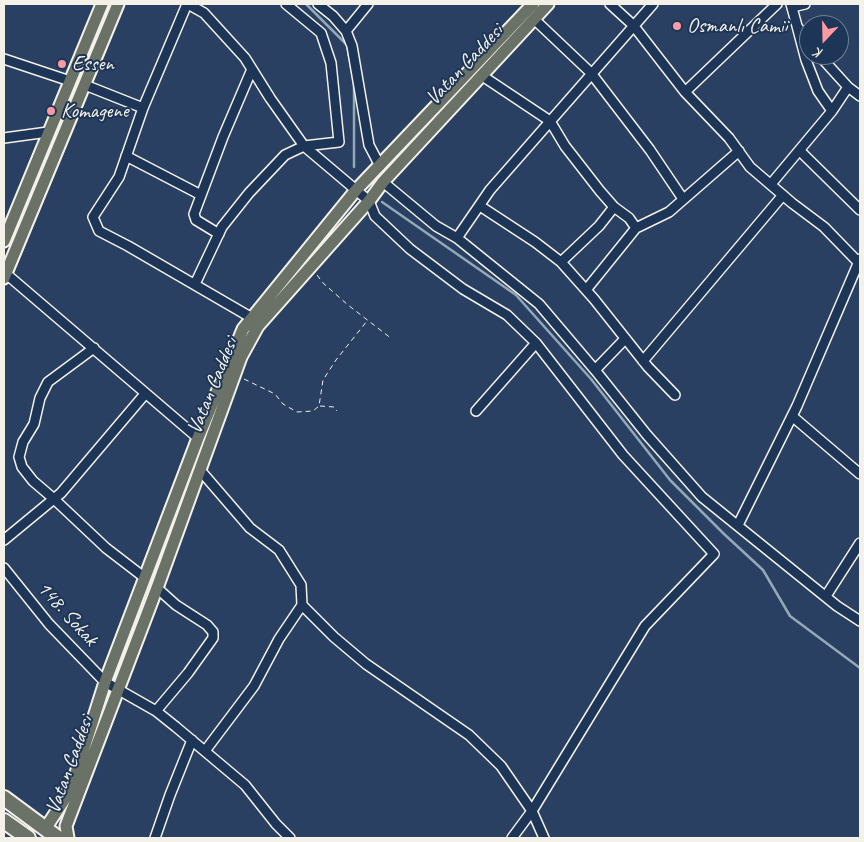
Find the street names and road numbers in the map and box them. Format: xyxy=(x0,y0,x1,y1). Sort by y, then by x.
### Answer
street label: Vatan Caddesi xyxy=(421,19,509,111)
street label: Vatan Caddesi xyxy=(182,334,244,438)
street label: 148. Sokak xyxy=(31,576,103,652)
street label: Vatan Caddesi xyxy=(41,713,99,817)

